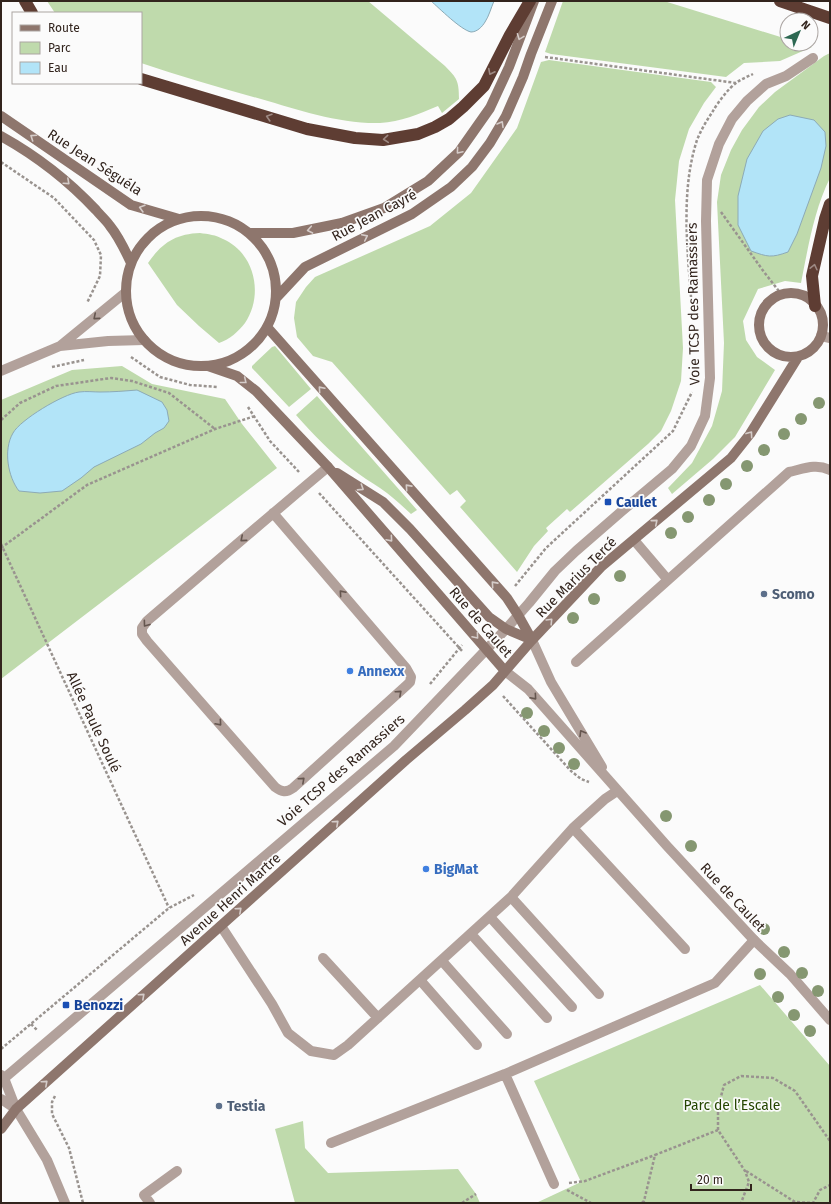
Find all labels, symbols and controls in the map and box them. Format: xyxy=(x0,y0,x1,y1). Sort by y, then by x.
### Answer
legend xyxy=(12,12,142,84)
north arrow xyxy=(779,12,819,52)
text: N xyxy=(798,18,813,32)
text: Route xyxy=(48,21,80,35)
one-way arrow xyxy=(517,34,525,41)
text: Parc xyxy=(48,41,71,55)
text: Eau xyxy=(48,61,68,75)
one-way arrow xyxy=(488,68,496,75)
one-way arrow xyxy=(266,113,273,122)
one-way arrow xyxy=(497,121,504,128)
street label: Rue Jean Séguéla xyxy=(44,126,145,199)
one-way arrow xyxy=(383,134,389,143)
one-way arrow xyxy=(30,135,37,142)
one-way arrow xyxy=(457,147,464,154)
one-way arrow xyxy=(63,178,70,185)
street label: Rue Jean Cayré xyxy=(329,186,420,245)
one-way arrow xyxy=(138,204,145,213)
street label: Voie TCSP des Ramassiers xyxy=(684,222,703,386)
one-way arrow xyxy=(307,225,314,233)
one-way arrow xyxy=(361,234,368,242)
one-way arrow xyxy=(809,264,817,270)
one-way arrow xyxy=(93,312,100,319)
one-way arrow xyxy=(239,377,246,384)
one-way arrow xyxy=(319,387,326,394)
one-way arrow xyxy=(745,432,752,439)
one-way arrow xyxy=(357,483,364,491)
one-way arrow xyxy=(405,484,412,491)
place label: Caulet xyxy=(616,494,657,511)
marker: Caulet xyxy=(603,497,613,507)
one-way arrow xyxy=(650,520,657,527)
street label: Rue Marius Tercé xyxy=(532,533,620,621)
one-way arrow xyxy=(241,534,248,541)
one-way arrow xyxy=(385,534,392,541)
one-way arrow xyxy=(491,581,499,589)
street label: Rue de Caulet xyxy=(445,584,516,662)
place label: Scomo xyxy=(772,586,815,603)
marker: Scomo xyxy=(759,589,769,599)
one-way arrow xyxy=(339,590,346,598)
one-way arrow xyxy=(546,618,553,626)
one-way arrow xyxy=(144,619,151,626)
one-way arrow xyxy=(471,632,478,639)
place label: Annexx xyxy=(357,663,405,680)
marker: Annexx xyxy=(345,666,355,676)
street label: Allée Paule Soulé xyxy=(63,669,124,775)
one-way arrow xyxy=(394,690,401,697)
one-way arrow xyxy=(530,692,537,699)
street label: Voie TCSP des Ramassiers xyxy=(274,710,409,830)
one-way arrow xyxy=(215,719,222,726)
one-way arrow xyxy=(579,730,587,737)
one-way arrow xyxy=(297,777,305,784)
one-way arrow xyxy=(331,820,339,828)
street label: Avenue Henri Martre xyxy=(176,850,284,949)
street label: Rue de Caulet xyxy=(696,859,769,936)
place label: BigMat xyxy=(434,861,479,878)
marker: BigMat xyxy=(421,864,431,874)
one-way arrow xyxy=(234,907,242,914)
one-way arrow xyxy=(137,994,145,1001)
place label: Benozzi xyxy=(74,997,123,1014)
marker: Benozzi xyxy=(61,1000,71,1010)
one-way arrow xyxy=(41,1081,48,1088)
park label: Parc de l’Escale xyxy=(684,1097,780,1114)
place label: Testia xyxy=(227,1098,266,1115)
marker: Testia xyxy=(214,1101,224,1111)
scale bar xyxy=(691,1166,751,1192)
text: 20 m xyxy=(697,1173,723,1187)

